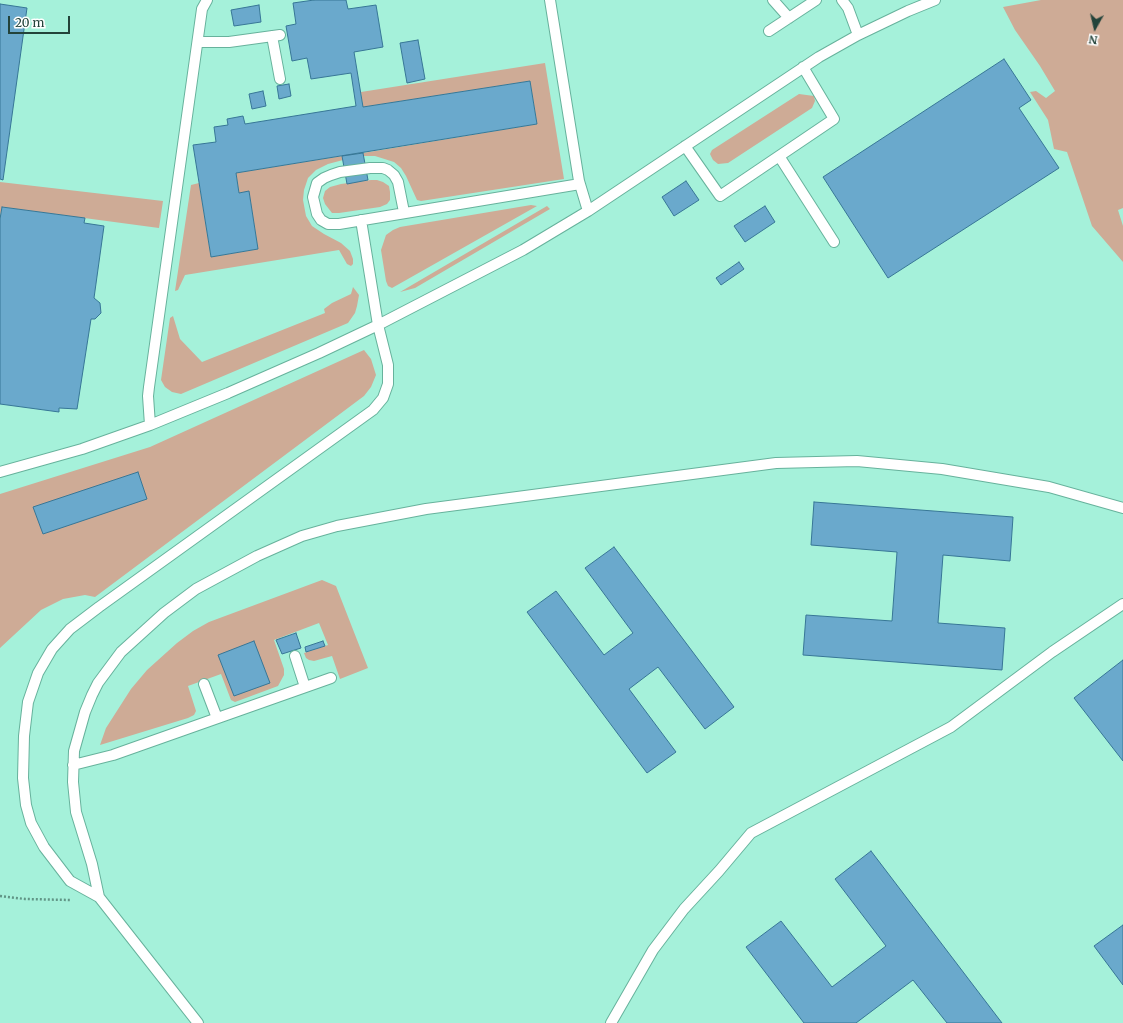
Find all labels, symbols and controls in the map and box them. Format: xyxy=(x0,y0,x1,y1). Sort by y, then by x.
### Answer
scale bar xyxy=(10,8,72,34)
north arrow xyxy=(1075,8,1115,48)
text: 20 m xyxy=(15,15,44,30)
text: N xyxy=(1088,32,1099,47)

